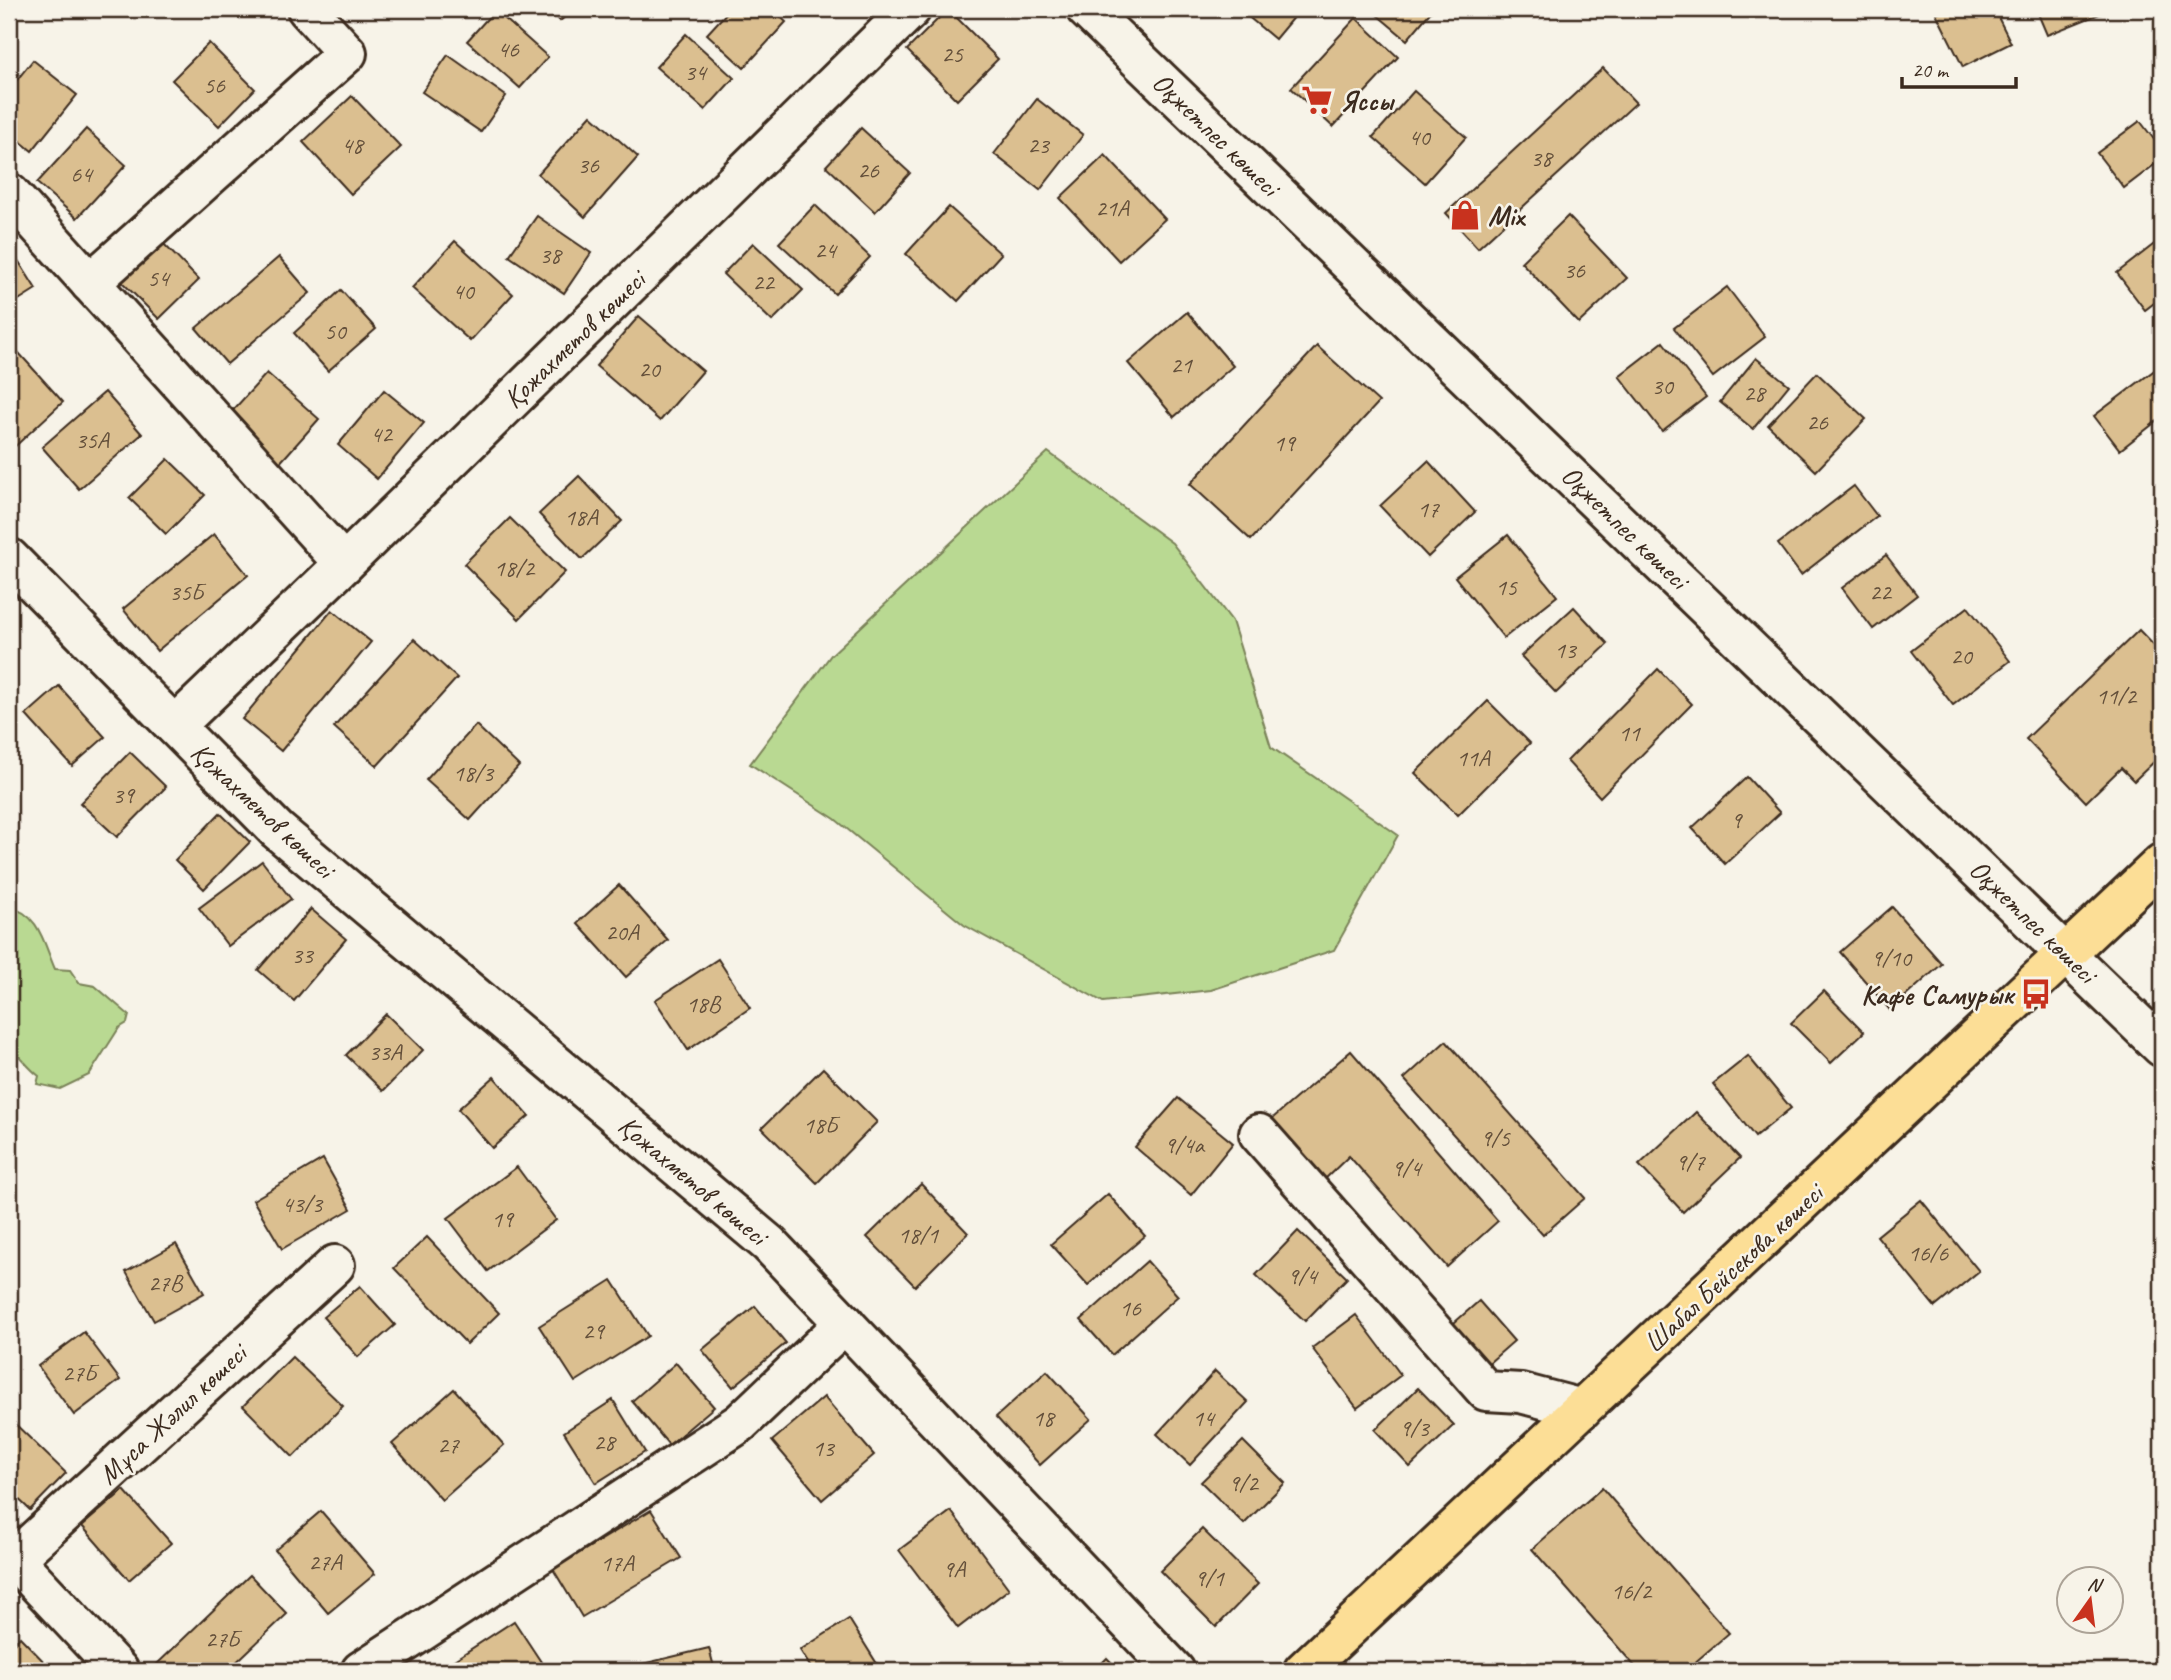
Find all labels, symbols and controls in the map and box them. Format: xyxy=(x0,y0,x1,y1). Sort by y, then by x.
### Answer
house number: 46 xyxy=(497,34,520,64)
house number: 25 xyxy=(941,39,964,69)
scale bar xyxy=(1902,46,2015,90)
house number: 34 xyxy=(684,57,708,87)
text: 20 m xyxy=(1912,57,1950,83)
street label: Оқжетпес көшесі xyxy=(1145,65,1290,206)
house number: 56 xyxy=(203,70,226,100)
supermarket icon: Яссы xyxy=(1300,83,1334,117)
place label: Яссы xyxy=(1340,83,1396,118)
house number: 40 xyxy=(1408,122,1432,152)
house number: 48 xyxy=(341,130,365,160)
house number: 23 xyxy=(1027,130,1051,160)
house number: 38 xyxy=(1530,143,1554,173)
house number: 36 xyxy=(577,150,600,180)
house number: 26 xyxy=(857,155,880,185)
house number: 64 xyxy=(70,159,94,189)
house number: 21А xyxy=(1095,193,1130,223)
shop icon: Mix xyxy=(1448,198,1482,232)
place label: Mix xyxy=(1488,198,1526,233)
house number: 24 xyxy=(814,235,838,265)
house number: 38 xyxy=(539,240,563,270)
house number: 36 xyxy=(1563,255,1586,285)
street label: Қожахметов көшесі xyxy=(496,260,655,415)
house number: 54 xyxy=(147,263,171,293)
house number: 22 xyxy=(752,267,776,297)
house number: 40 xyxy=(452,276,476,306)
house number: 50 xyxy=(324,316,348,346)
house number: 21 xyxy=(1170,350,1193,380)
house number: 20 xyxy=(638,354,662,384)
house number: 30 xyxy=(1651,371,1675,401)
house number: 28 xyxy=(1743,378,1767,408)
house number: 26 xyxy=(1806,407,1829,437)
house number: 42 xyxy=(370,419,394,449)
house number: 35А xyxy=(75,425,110,455)
house number: 19 xyxy=(1273,428,1297,458)
street label: Оқжетпес көшесі xyxy=(1554,458,1699,599)
house number: 17 xyxy=(1417,494,1440,524)
house number: 18А xyxy=(564,502,599,532)
house number: 18/2 xyxy=(494,553,536,583)
house number: 15 xyxy=(1495,572,1518,602)
house number: 35Б xyxy=(169,577,207,607)
house number: 22 xyxy=(1869,577,1893,607)
house number: 13 xyxy=(1554,635,1578,665)
house number: 20 xyxy=(1950,641,1974,671)
house number: 11/2 xyxy=(2096,681,2138,711)
house number: 11 xyxy=(1618,718,1641,748)
street label: Қожахметов көшесі xyxy=(184,735,345,888)
house number: 11А xyxy=(1456,743,1491,773)
house number: 18/3 xyxy=(453,758,495,788)
house number: 39 xyxy=(112,780,136,810)
house number: 9 xyxy=(1731,805,1744,835)
street label: Оқжетпес көшесі xyxy=(1962,852,2107,993)
house number: 20А xyxy=(605,917,640,947)
house number: 33 xyxy=(291,940,315,970)
house number: 9/10 xyxy=(1871,943,1913,973)
place label: Кафе Самурык xyxy=(1861,977,2016,1012)
bus stop icon: Кафе Самурык xyxy=(2019,977,2053,1011)
house number: 18В xyxy=(686,989,722,1019)
house number: 33А xyxy=(368,1037,403,1067)
street label: Қожахметов көшесі xyxy=(611,1108,777,1255)
house number: 18Б xyxy=(803,1110,841,1140)
house number: 9/5 xyxy=(1480,1123,1511,1153)
house number: 9/4а xyxy=(1164,1130,1206,1160)
house number: 9/7 xyxy=(1675,1147,1706,1177)
house number: 9/4 xyxy=(1391,1153,1423,1183)
street label: Шабал Бейсекова көшесі xyxy=(1636,1173,1833,1360)
house number: 43/3 xyxy=(282,1189,324,1219)
house number: 19 xyxy=(491,1204,515,1234)
house number: 18/1 xyxy=(898,1220,939,1250)
house number: 16/6 xyxy=(1908,1238,1949,1268)
house number: 9/4 xyxy=(1287,1261,1319,1291)
house number: 27В xyxy=(148,1268,184,1298)
house number: 16 xyxy=(1119,1293,1142,1323)
house number: 29 xyxy=(582,1316,606,1346)
street label: Мұса Жәлил көшесі xyxy=(90,1334,256,1492)
house number: 27Б xyxy=(62,1358,100,1388)
house number: 18 xyxy=(1032,1403,1056,1433)
house number: 14 xyxy=(1192,1403,1216,1433)
house number: 9/3 xyxy=(1399,1413,1431,1443)
house number: 28 xyxy=(593,1427,617,1457)
house number: 27 xyxy=(437,1430,460,1460)
house number: 13 xyxy=(812,1433,836,1463)
house number: 9/2 xyxy=(1228,1468,1260,1498)
house number: 27А xyxy=(308,1547,343,1577)
house number: 17А xyxy=(600,1548,635,1578)
house number: 9А xyxy=(943,1554,966,1584)
house number: 9/1 xyxy=(1194,1563,1225,1593)
north arrow xyxy=(2056,1564,2126,1634)
text: N xyxy=(2085,1571,2106,1598)
house number: 16/2 xyxy=(1611,1576,1653,1606)
house number: 27Б xyxy=(205,1624,243,1654)

